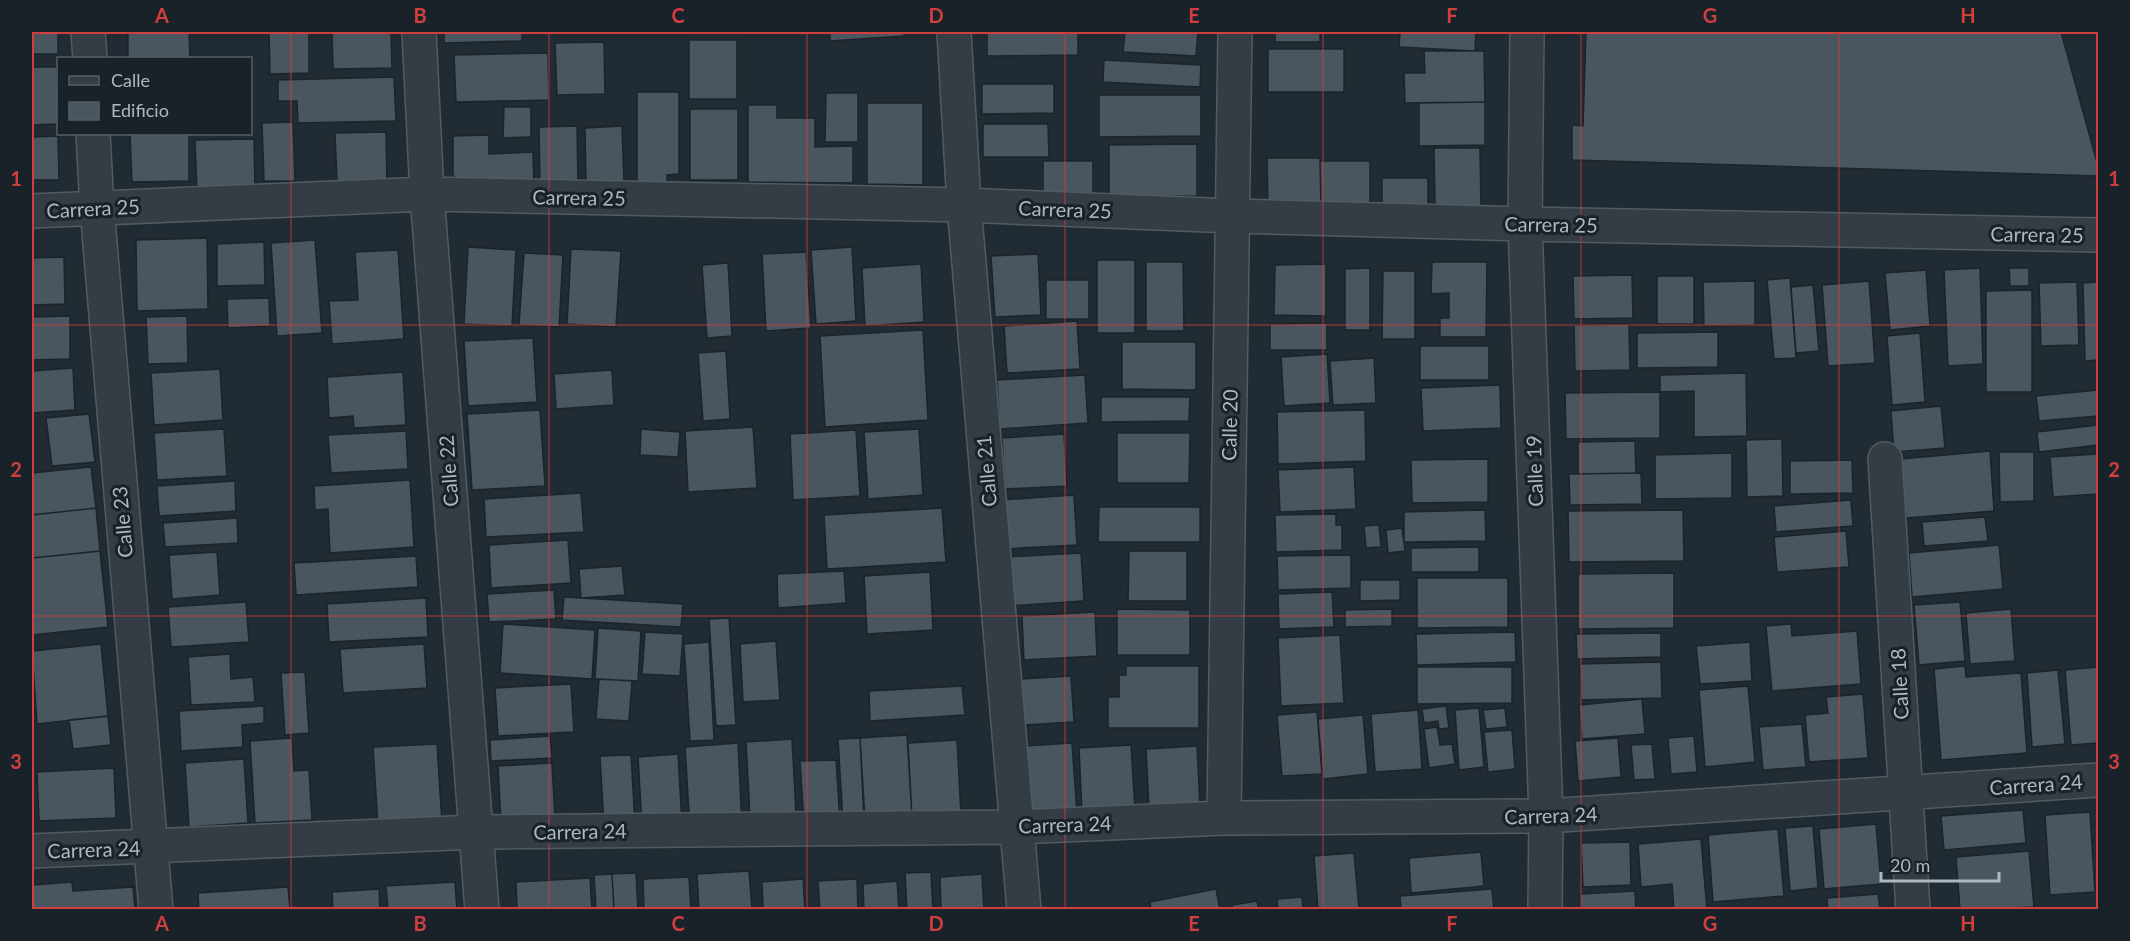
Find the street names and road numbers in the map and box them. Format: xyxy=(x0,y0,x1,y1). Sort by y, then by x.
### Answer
street label: Carrera 25 xyxy=(532,184,626,210)
street label: Carrera 25 xyxy=(46,194,140,222)
street label: Carrera 25 xyxy=(1018,195,1112,223)
street label: Carrera 25 xyxy=(1504,211,1598,237)
street label: Carrera 25 xyxy=(1990,221,2084,247)
street label: Calle 20 xyxy=(1216,389,1242,461)
street label: Calle 22 xyxy=(434,434,462,508)
street label: Calle 21 xyxy=(971,434,1001,508)
street label: Calle 19 xyxy=(1521,435,1547,507)
street label: Calle 23 xyxy=(107,485,137,559)
street label: Calle 18 xyxy=(1885,648,1913,720)
street label: Carrera 24 xyxy=(1989,769,2084,799)
street label: Carrera 24 xyxy=(1504,801,1598,829)
street label: Carrera 24 xyxy=(1018,810,1112,838)
street label: Carrera 24 xyxy=(533,818,627,844)
street label: Carrera 24 xyxy=(47,835,141,863)

